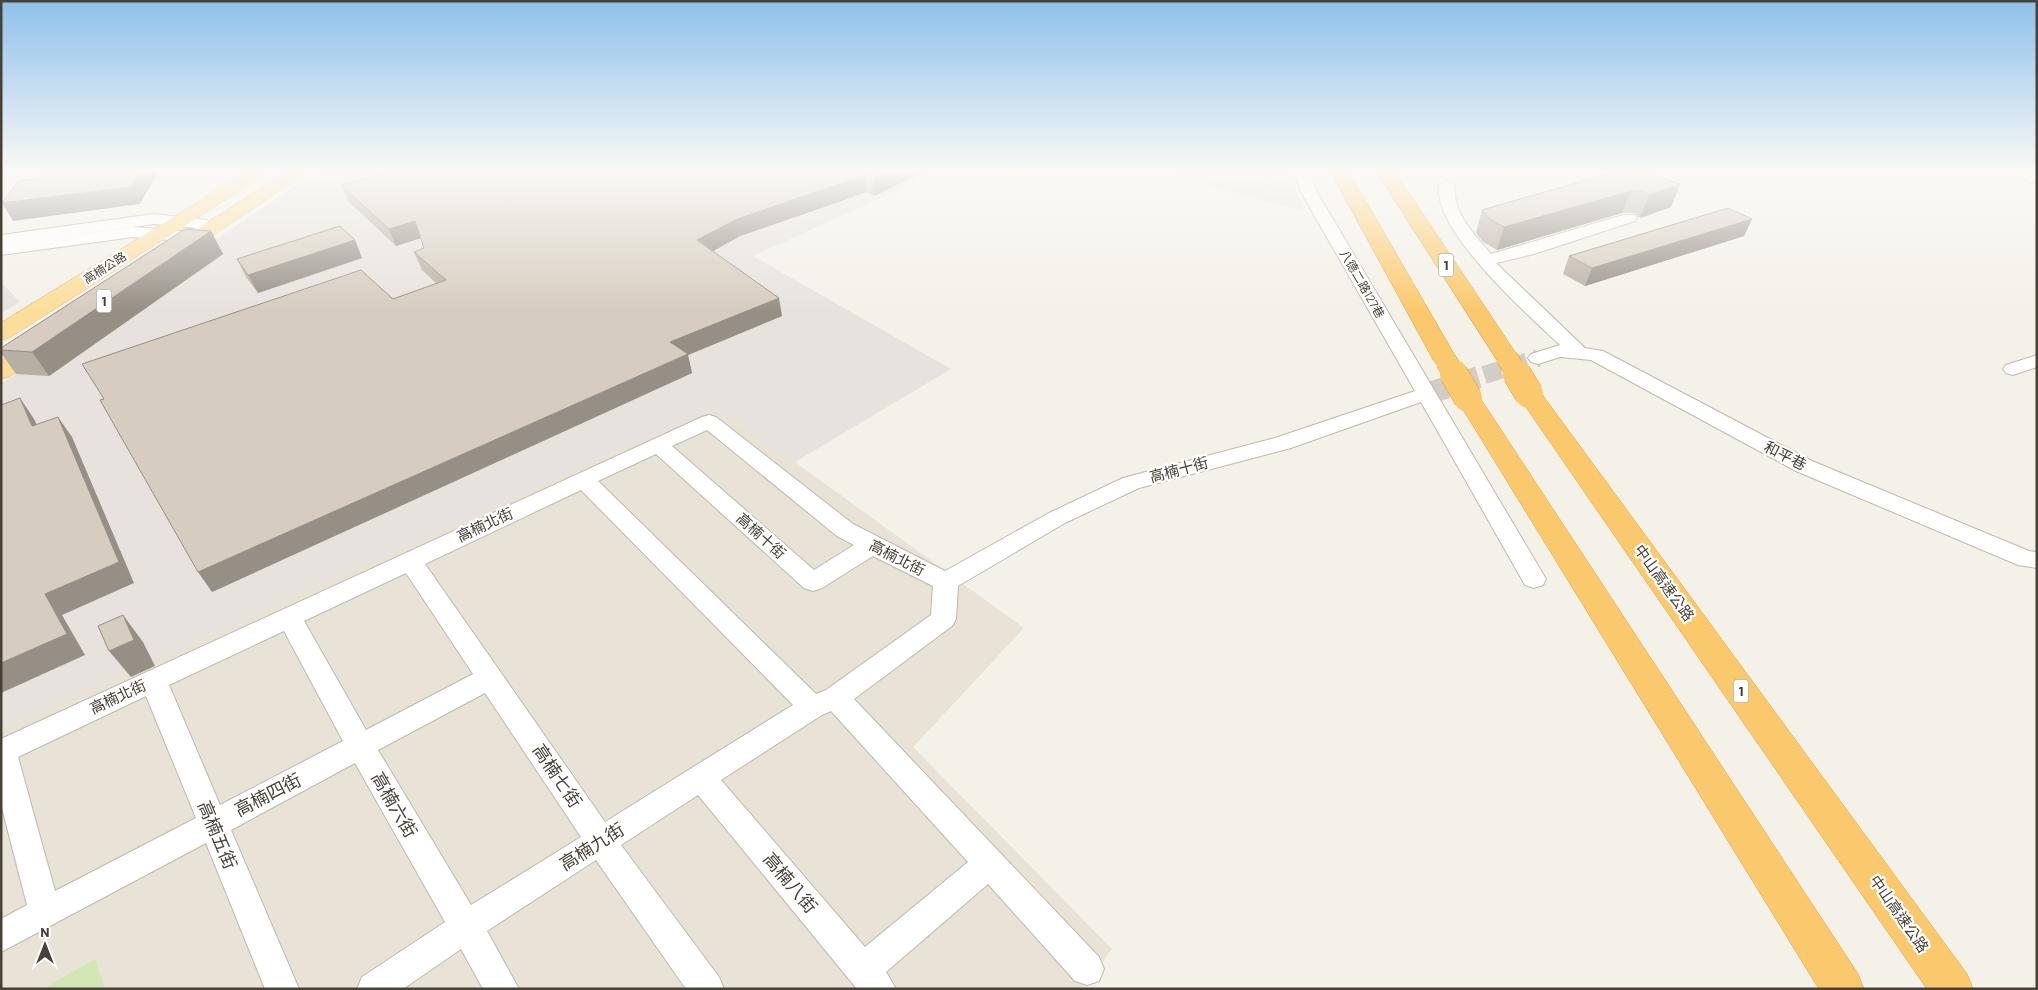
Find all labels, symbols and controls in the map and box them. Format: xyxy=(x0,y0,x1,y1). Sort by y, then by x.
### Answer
street label: 八德二路127巷 xyxy=(1338,247,1388,320)
street label: 高楠公路 xyxy=(80,248,129,286)
road number: 1 xyxy=(1438,254,1454,276)
road number: 1 xyxy=(96,290,112,312)
street label: 和平巷 xyxy=(1761,437,1810,473)
street label: 高楠十街 xyxy=(1147,453,1210,485)
street label: 高楠北街 xyxy=(454,503,516,545)
street label: 高楠十街 xyxy=(733,508,790,562)
street label: 高楠北街 xyxy=(867,535,928,579)
street label: 中山高速公路 xyxy=(1631,541,1699,624)
street label: 高楠北街 xyxy=(87,675,149,717)
road number: 1 xyxy=(1734,679,1748,702)
street label: 高楠七街 xyxy=(529,739,587,811)
street label: 高楠四街 xyxy=(230,768,305,820)
street label: 高楠六街 xyxy=(367,768,422,841)
street label: 高楠五街 xyxy=(194,797,242,872)
street label: 高楠九街 xyxy=(555,818,628,875)
street label: 高楠八街 xyxy=(759,848,822,917)
street label: 中山高速公路 xyxy=(1867,871,1933,955)
north arrow xyxy=(20,920,70,970)
text: N xyxy=(40,923,50,940)

